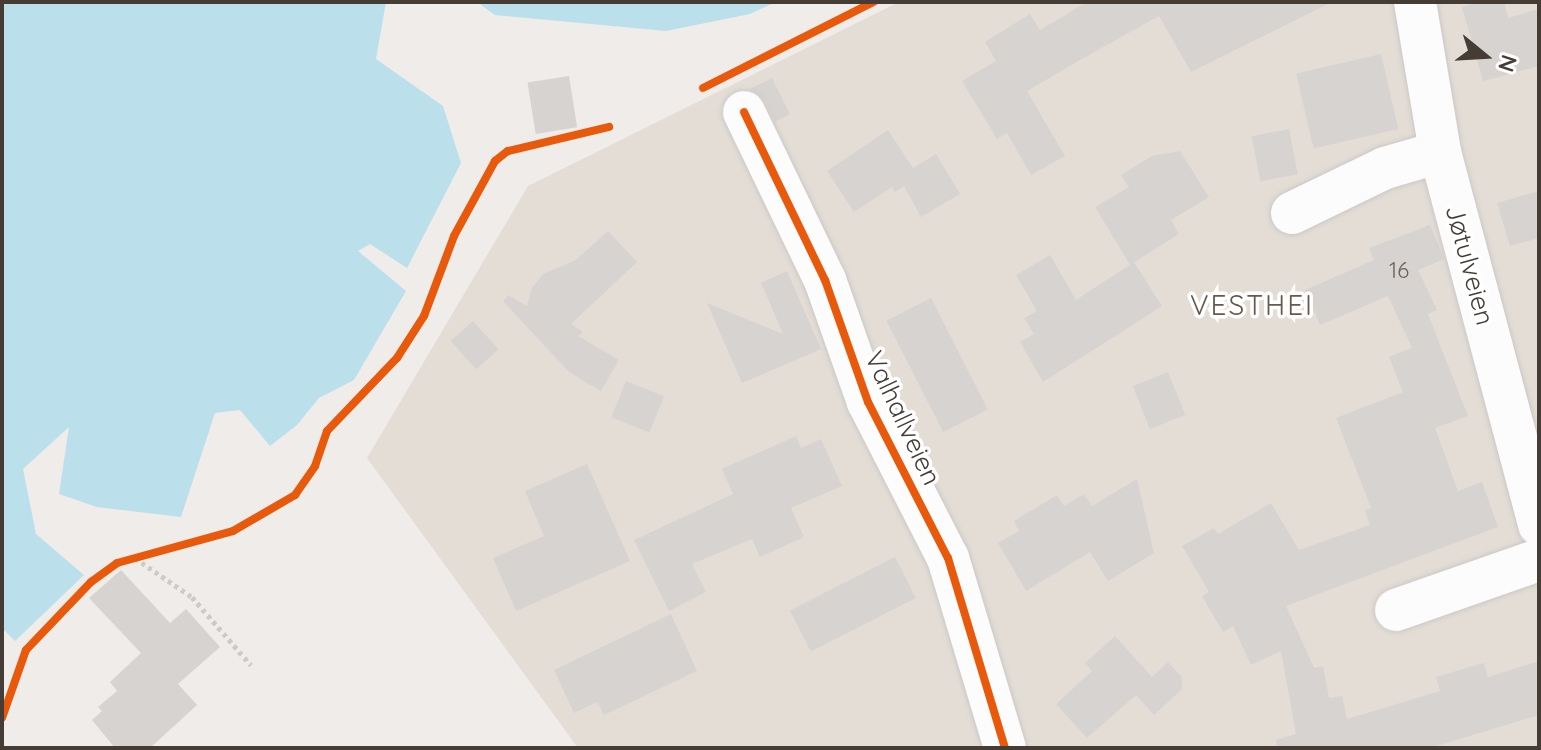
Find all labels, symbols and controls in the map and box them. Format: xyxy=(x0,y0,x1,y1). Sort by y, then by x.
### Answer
north arrow xyxy=(1445,16,1525,96)
text: N xyxy=(1492,51,1524,75)
street label: Jøtulveien xyxy=(1439,202,1501,328)
house number: 16 xyxy=(1389,258,1409,284)
district label: VESTHEI xyxy=(1190,288,1314,322)
street label: Valhallveien xyxy=(858,346,948,490)

